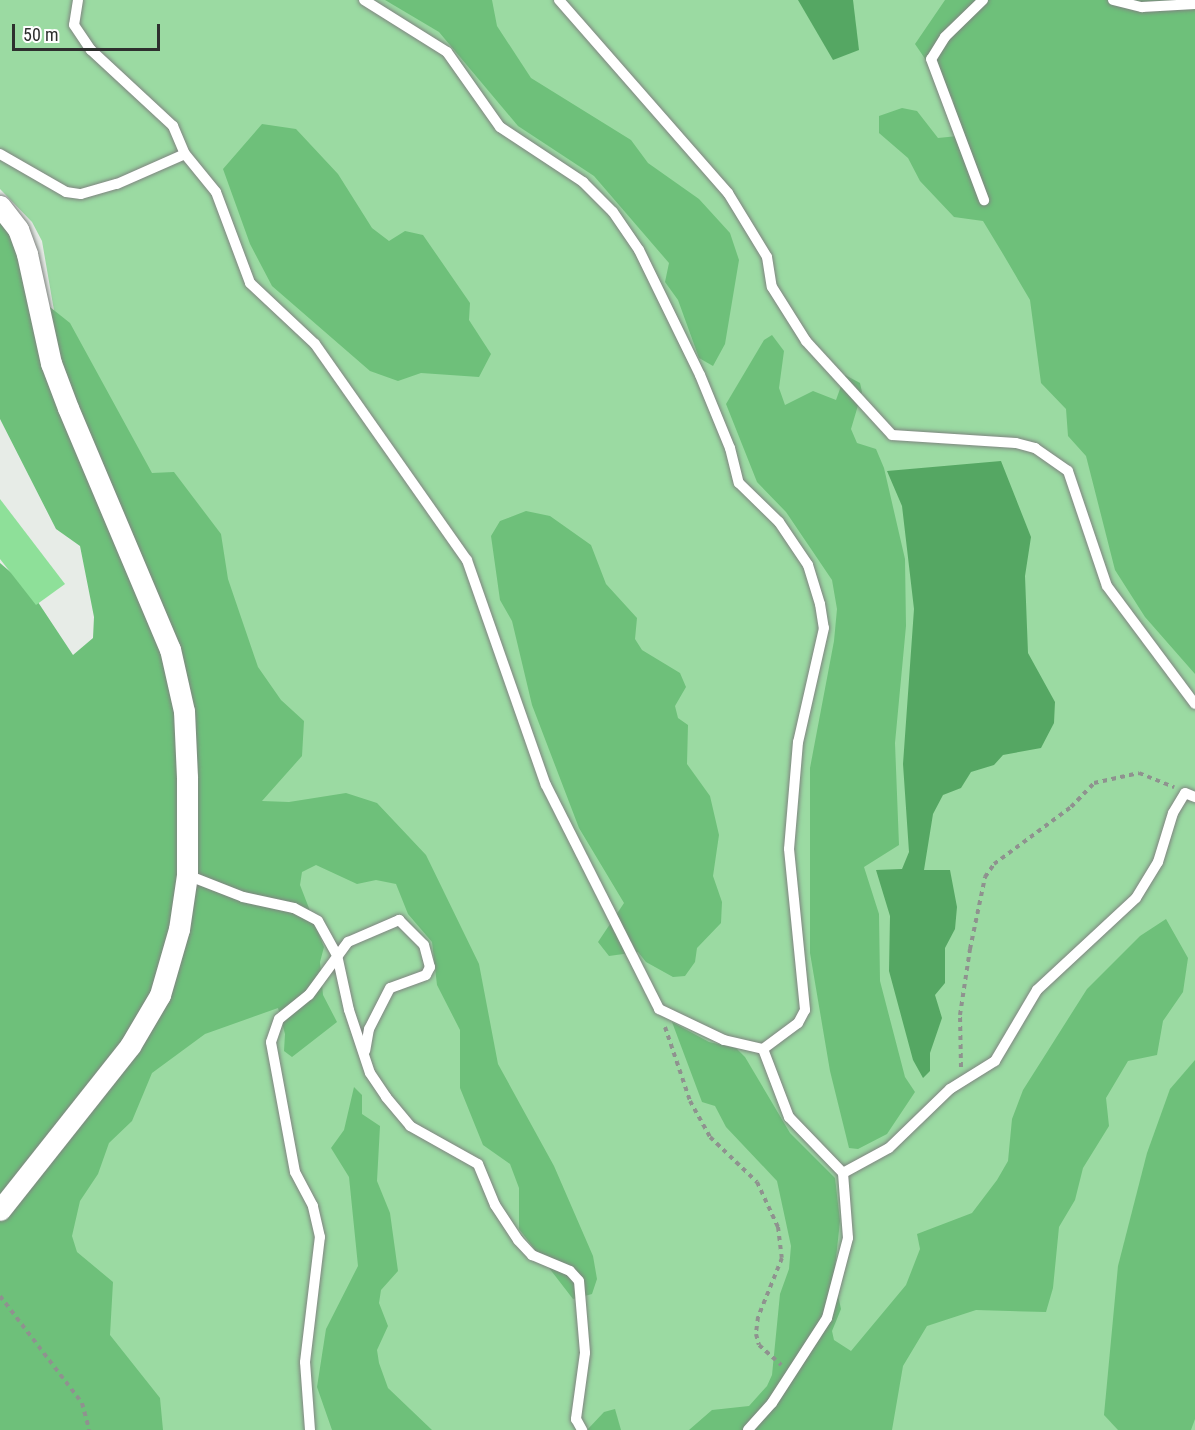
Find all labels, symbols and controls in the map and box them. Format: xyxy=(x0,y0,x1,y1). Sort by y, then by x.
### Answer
scale bar xyxy=(15,12,164,50)
text: 50 m xyxy=(23,24,58,45)

